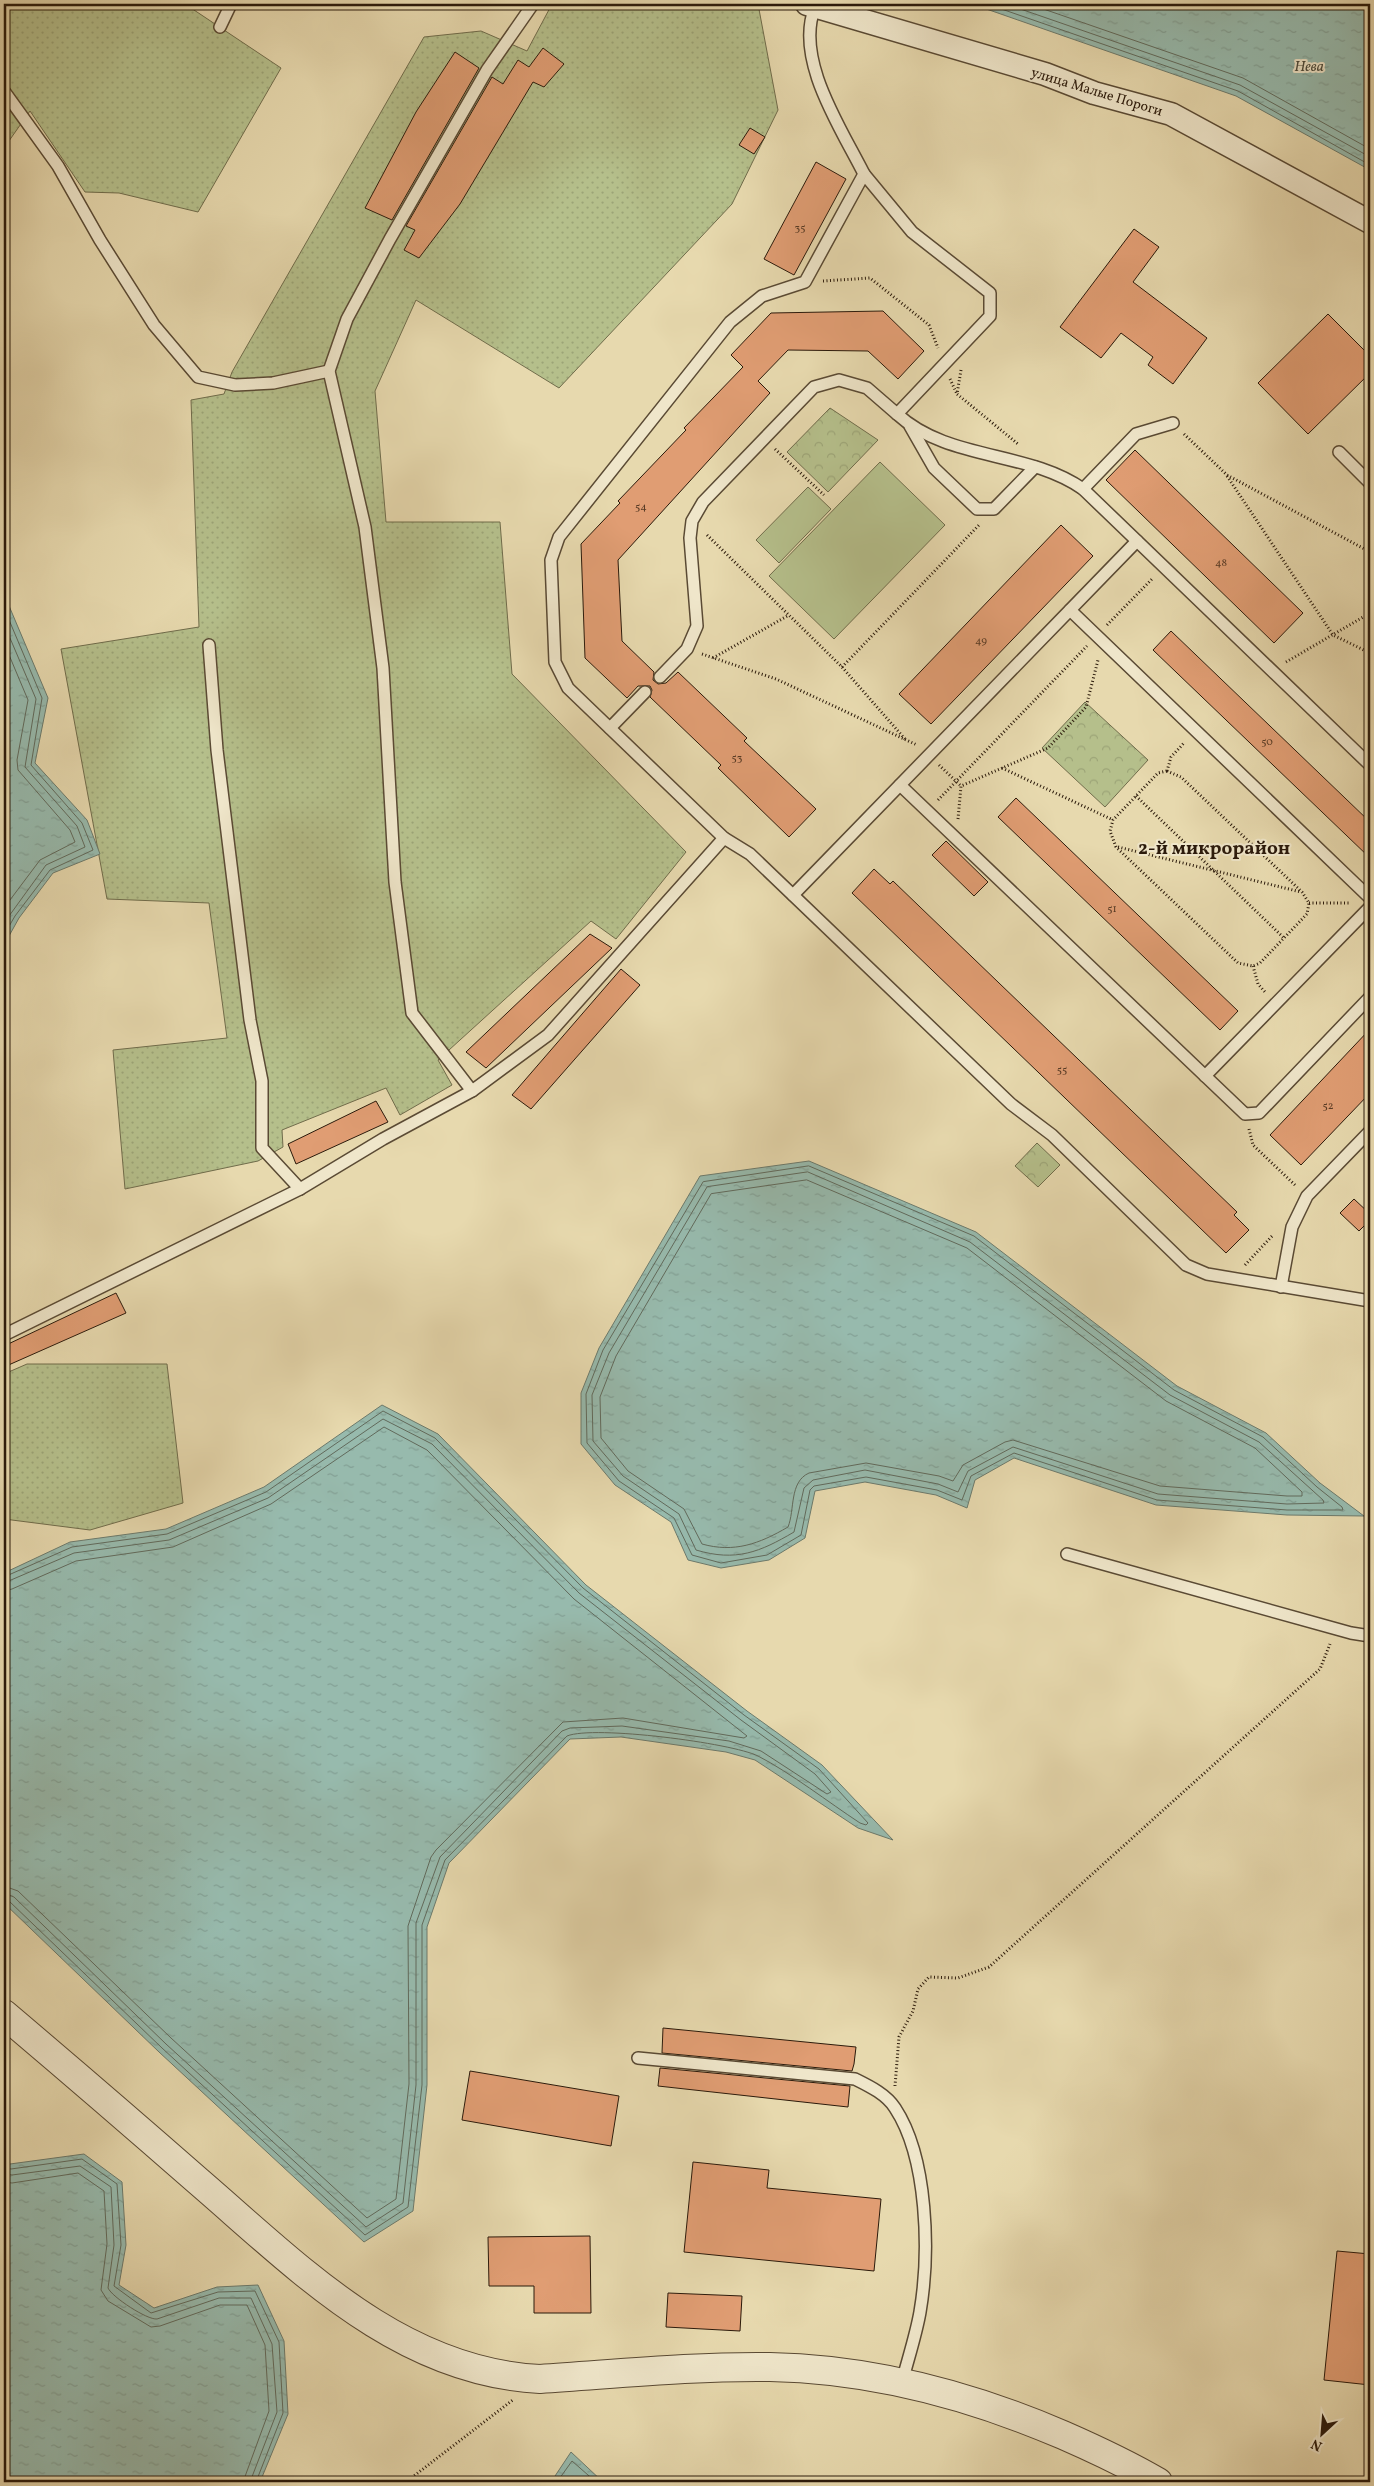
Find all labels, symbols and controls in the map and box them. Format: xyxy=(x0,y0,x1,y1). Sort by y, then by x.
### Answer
water label: Нева xyxy=(1294,57,1324,78)
street label: улица Малые Пороги xyxy=(1028,63,1165,122)
house number: 35 xyxy=(795,221,805,236)
house number: 54 xyxy=(635,500,647,515)
house number: 48 xyxy=(1215,556,1227,571)
house number: 49 xyxy=(975,634,987,649)
house number: 50 xyxy=(1261,735,1273,750)
house number: 53 xyxy=(732,751,743,766)
district label: 2-й микрорайон xyxy=(1138,836,1290,862)
house number: 51 xyxy=(1107,902,1117,917)
house number: 55 xyxy=(1057,1063,1067,1078)
house number: 52 xyxy=(1322,1099,1334,1114)
north arrow xyxy=(1296,2408,1346,2458)
text: N xyxy=(1308,2434,1326,2455)

